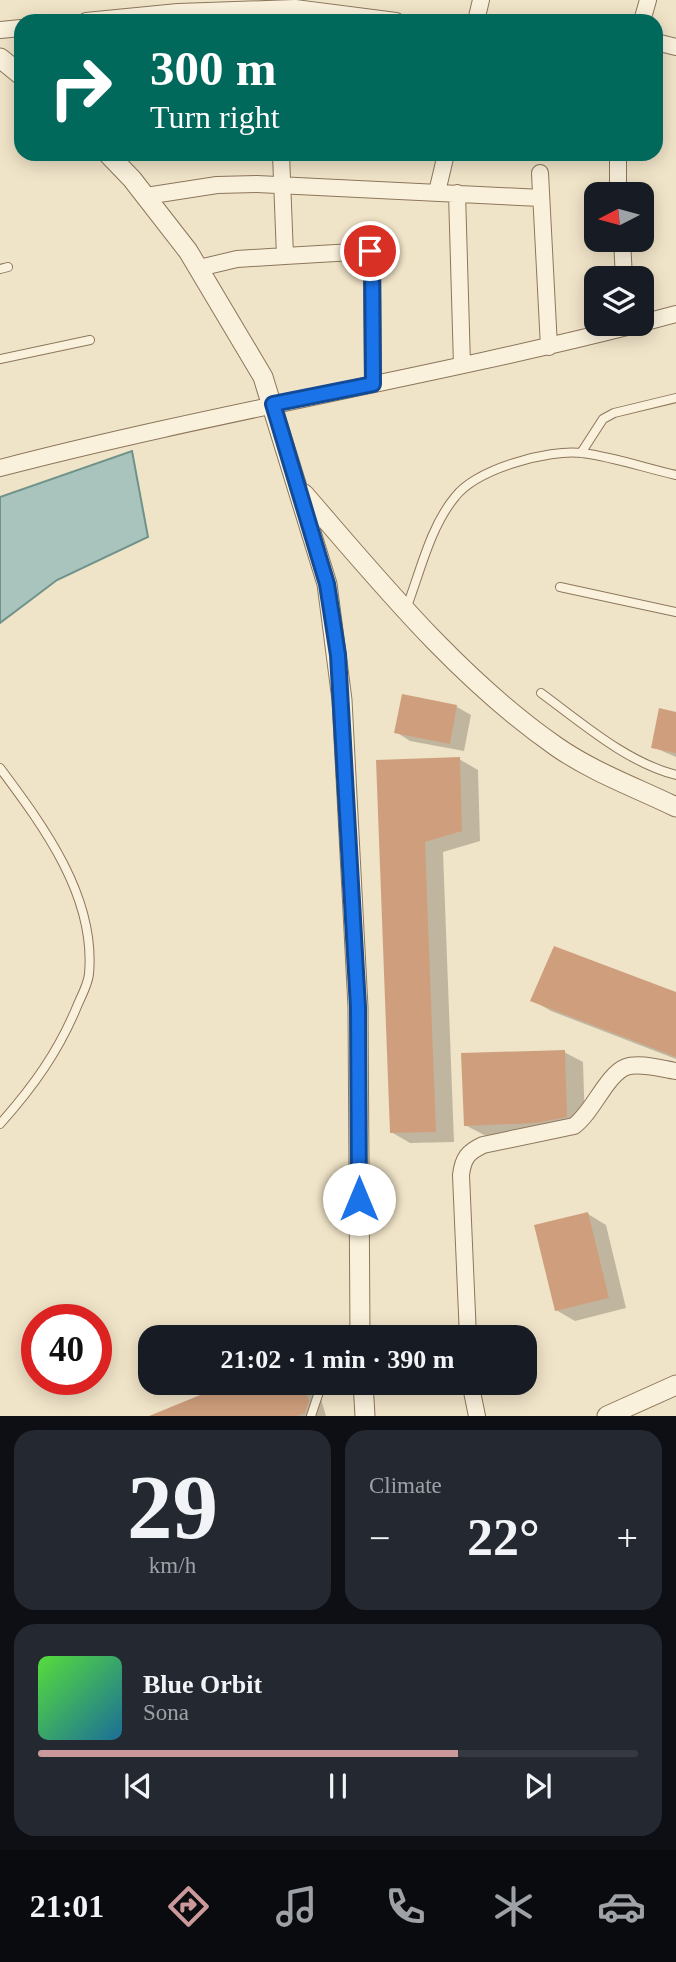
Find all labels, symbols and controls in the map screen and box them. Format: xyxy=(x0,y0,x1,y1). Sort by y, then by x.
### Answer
text: 300 m xyxy=(150,41,277,96)
icon: right xyxy=(35,42,126,133)
text: Turn right xyxy=(150,99,280,135)
north arrow xyxy=(584,182,654,252)
map controls xyxy=(584,182,654,336)
pin xyxy=(340,221,400,281)
icon: arrive xyxy=(351,232,389,270)
button: layers xyxy=(584,266,654,336)
position arrow xyxy=(322,1162,396,1236)
speed limit sign: 40 xyxy=(21,1304,112,1395)
text: 21:02 · 1 min · 390 m xyxy=(221,1345,455,1374)
text: 29 xyxy=(127,1457,218,1558)
text: Climate xyxy=(369,1473,442,1498)
text: 22° xyxy=(467,1509,540,1566)
text: − xyxy=(369,1517,390,1559)
text: + xyxy=(617,1517,638,1559)
text: km/h xyxy=(149,1553,196,1578)
text: Blue Orbit xyxy=(143,1670,262,1699)
text: Sona xyxy=(143,1700,189,1725)
icon: previous xyxy=(119,1767,157,1805)
icon: pause xyxy=(319,1767,357,1805)
icon: next xyxy=(519,1767,557,1805)
icon: directions xyxy=(164,1882,213,1931)
icon: music xyxy=(272,1882,321,1931)
icon: phone xyxy=(381,1882,430,1931)
icon: climate xyxy=(489,1882,538,1931)
icon: car xyxy=(597,1882,646,1931)
text: 21:01 xyxy=(30,1888,104,1924)

